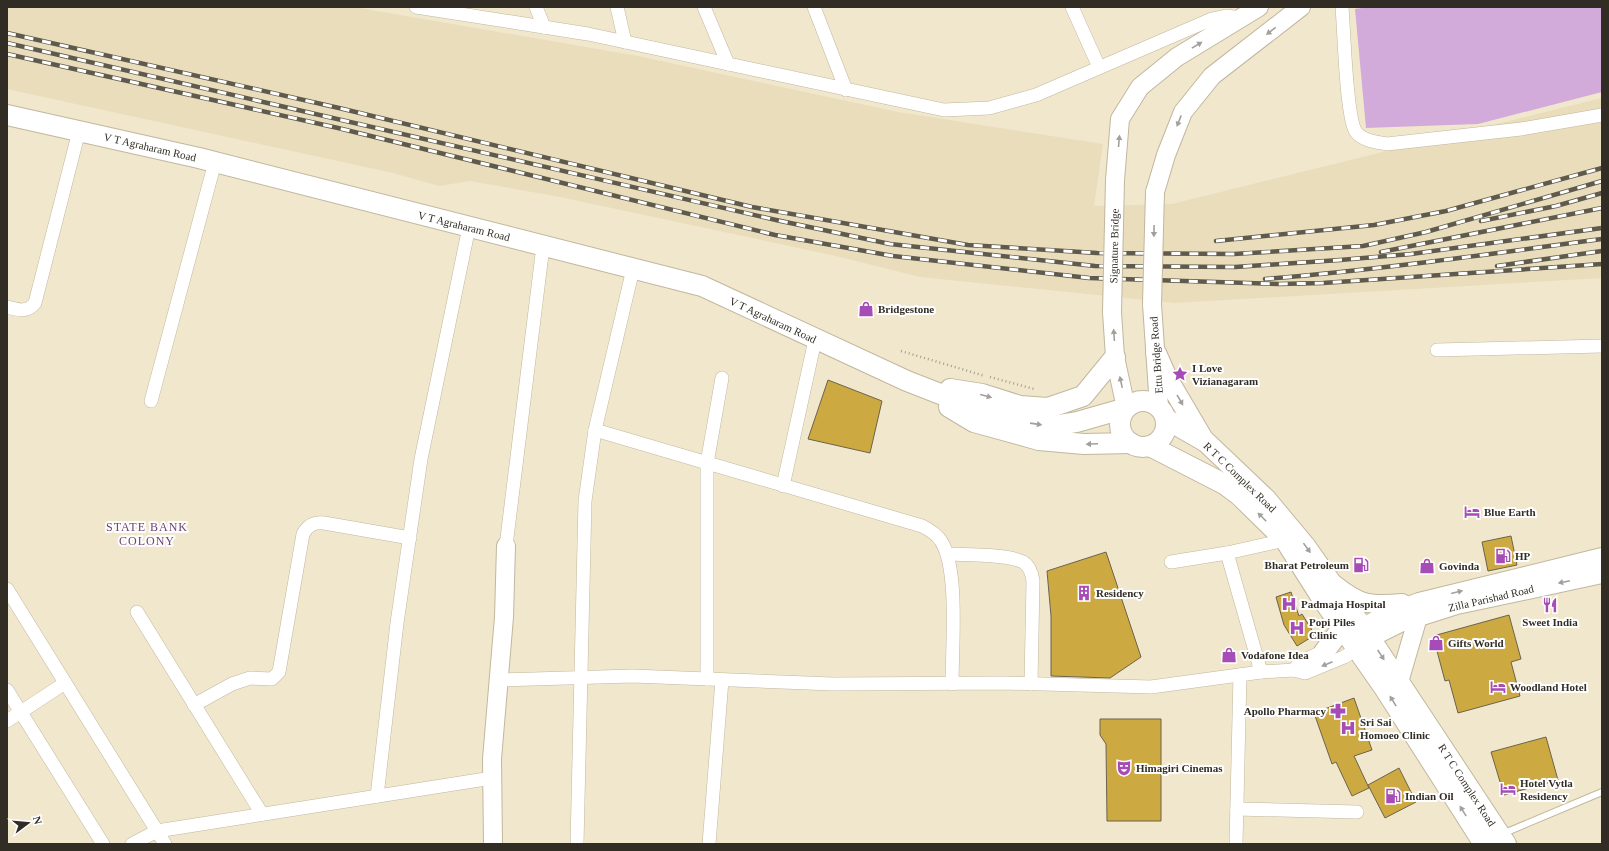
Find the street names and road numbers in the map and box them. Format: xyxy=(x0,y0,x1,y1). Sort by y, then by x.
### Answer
street label: V T Agraharam Road xyxy=(103,131,198,164)
street label: Signature Bridge xyxy=(1107,208,1121,284)
street label: V T Agraharam Road xyxy=(417,209,512,243)
street label: V T Agraharam Road xyxy=(728,295,819,346)
street label: Ettu Bridge Road xyxy=(1147,316,1165,394)
street label: R T C Complex Road xyxy=(1201,439,1279,515)
street label: Zilla Parishad Road xyxy=(1447,582,1535,614)
street label: R T C Complex Road xyxy=(1436,742,1498,829)

